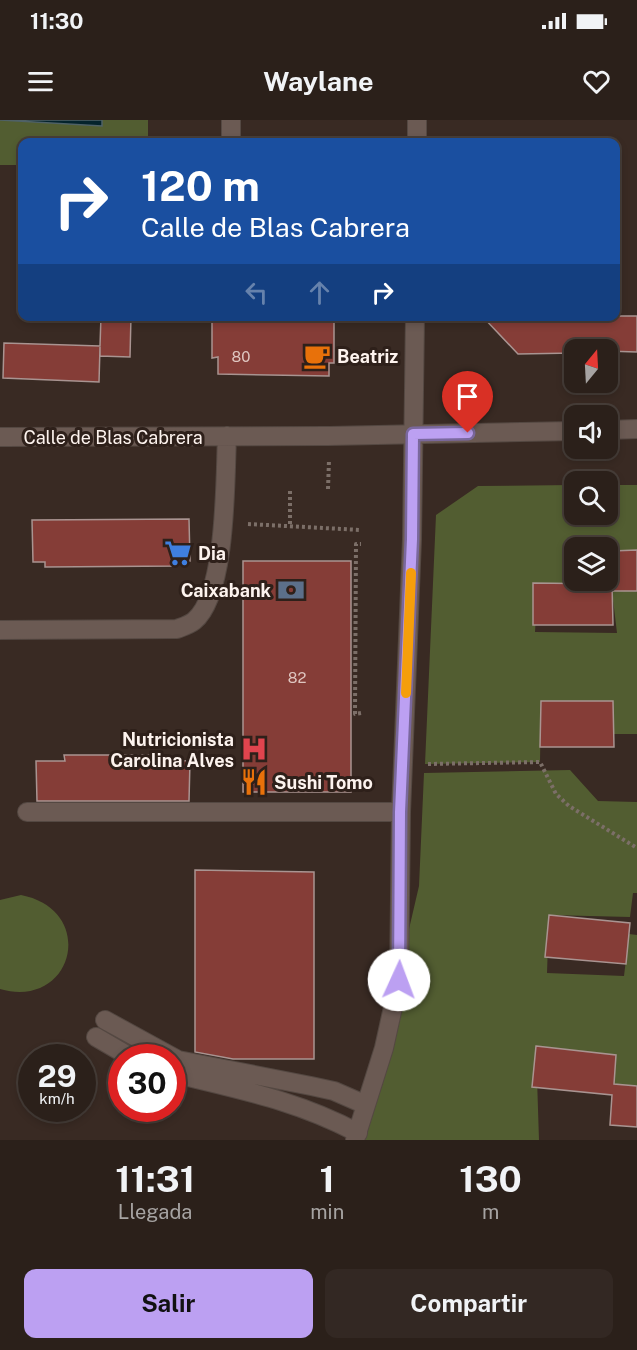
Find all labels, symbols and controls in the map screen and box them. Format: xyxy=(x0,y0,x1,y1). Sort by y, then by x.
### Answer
text: 11:30 xyxy=(30,8,84,34)
icon: menu xyxy=(24,65,57,98)
text: Waylane xyxy=(263,65,374,97)
icon: heart xyxy=(580,65,613,98)
text: 120 m xyxy=(141,161,260,210)
icon: right xyxy=(42,162,120,240)
text: Calle de Blas Cabrera xyxy=(141,211,410,243)
icon: left xyxy=(240,276,273,309)
icon: ahead xyxy=(303,276,336,309)
icon: right xyxy=(366,276,399,309)
north arrow xyxy=(564,339,618,393)
map controls xyxy=(564,339,618,591)
cafe icon: Beatriz xyxy=(302,341,332,371)
place label: Beatriz xyxy=(337,346,398,367)
house number: 80 xyxy=(232,348,250,365)
pin xyxy=(442,371,493,433)
icon: arrive xyxy=(451,380,484,413)
button: sound xyxy=(564,405,618,459)
street label: Calle de Blas Cabrera xyxy=(23,427,203,448)
button: search xyxy=(564,471,618,525)
button: layers xyxy=(564,537,618,591)
supermarket icon: Dia xyxy=(163,538,193,568)
place label: Dia xyxy=(198,543,226,564)
bank icon: Caixabank xyxy=(276,575,306,605)
place label: Caixabank xyxy=(181,580,272,601)
house number: 82 xyxy=(288,669,306,686)
place label: Nutricionista Carolina Alves xyxy=(110,729,234,771)
hospital icon: Nutricionista Carolina Alves xyxy=(239,734,269,764)
restaurant icon: Sushi Tomo xyxy=(239,767,269,797)
place label: Sushi Tomo xyxy=(274,772,373,793)
position arrow xyxy=(367,948,431,1012)
speed limit sign: 30 xyxy=(108,1044,186,1122)
text: 29 xyxy=(38,1058,76,1094)
text: km/h xyxy=(39,1090,75,1107)
text: 11:31 xyxy=(115,1158,195,1200)
text: 1 xyxy=(320,1158,335,1200)
text: 130 xyxy=(459,1158,522,1200)
text: Llegada xyxy=(118,1200,192,1224)
text: min xyxy=(310,1200,344,1224)
text: m xyxy=(482,1200,499,1224)
button: Salir xyxy=(24,1269,313,1338)
button: Compartir xyxy=(325,1269,613,1338)

